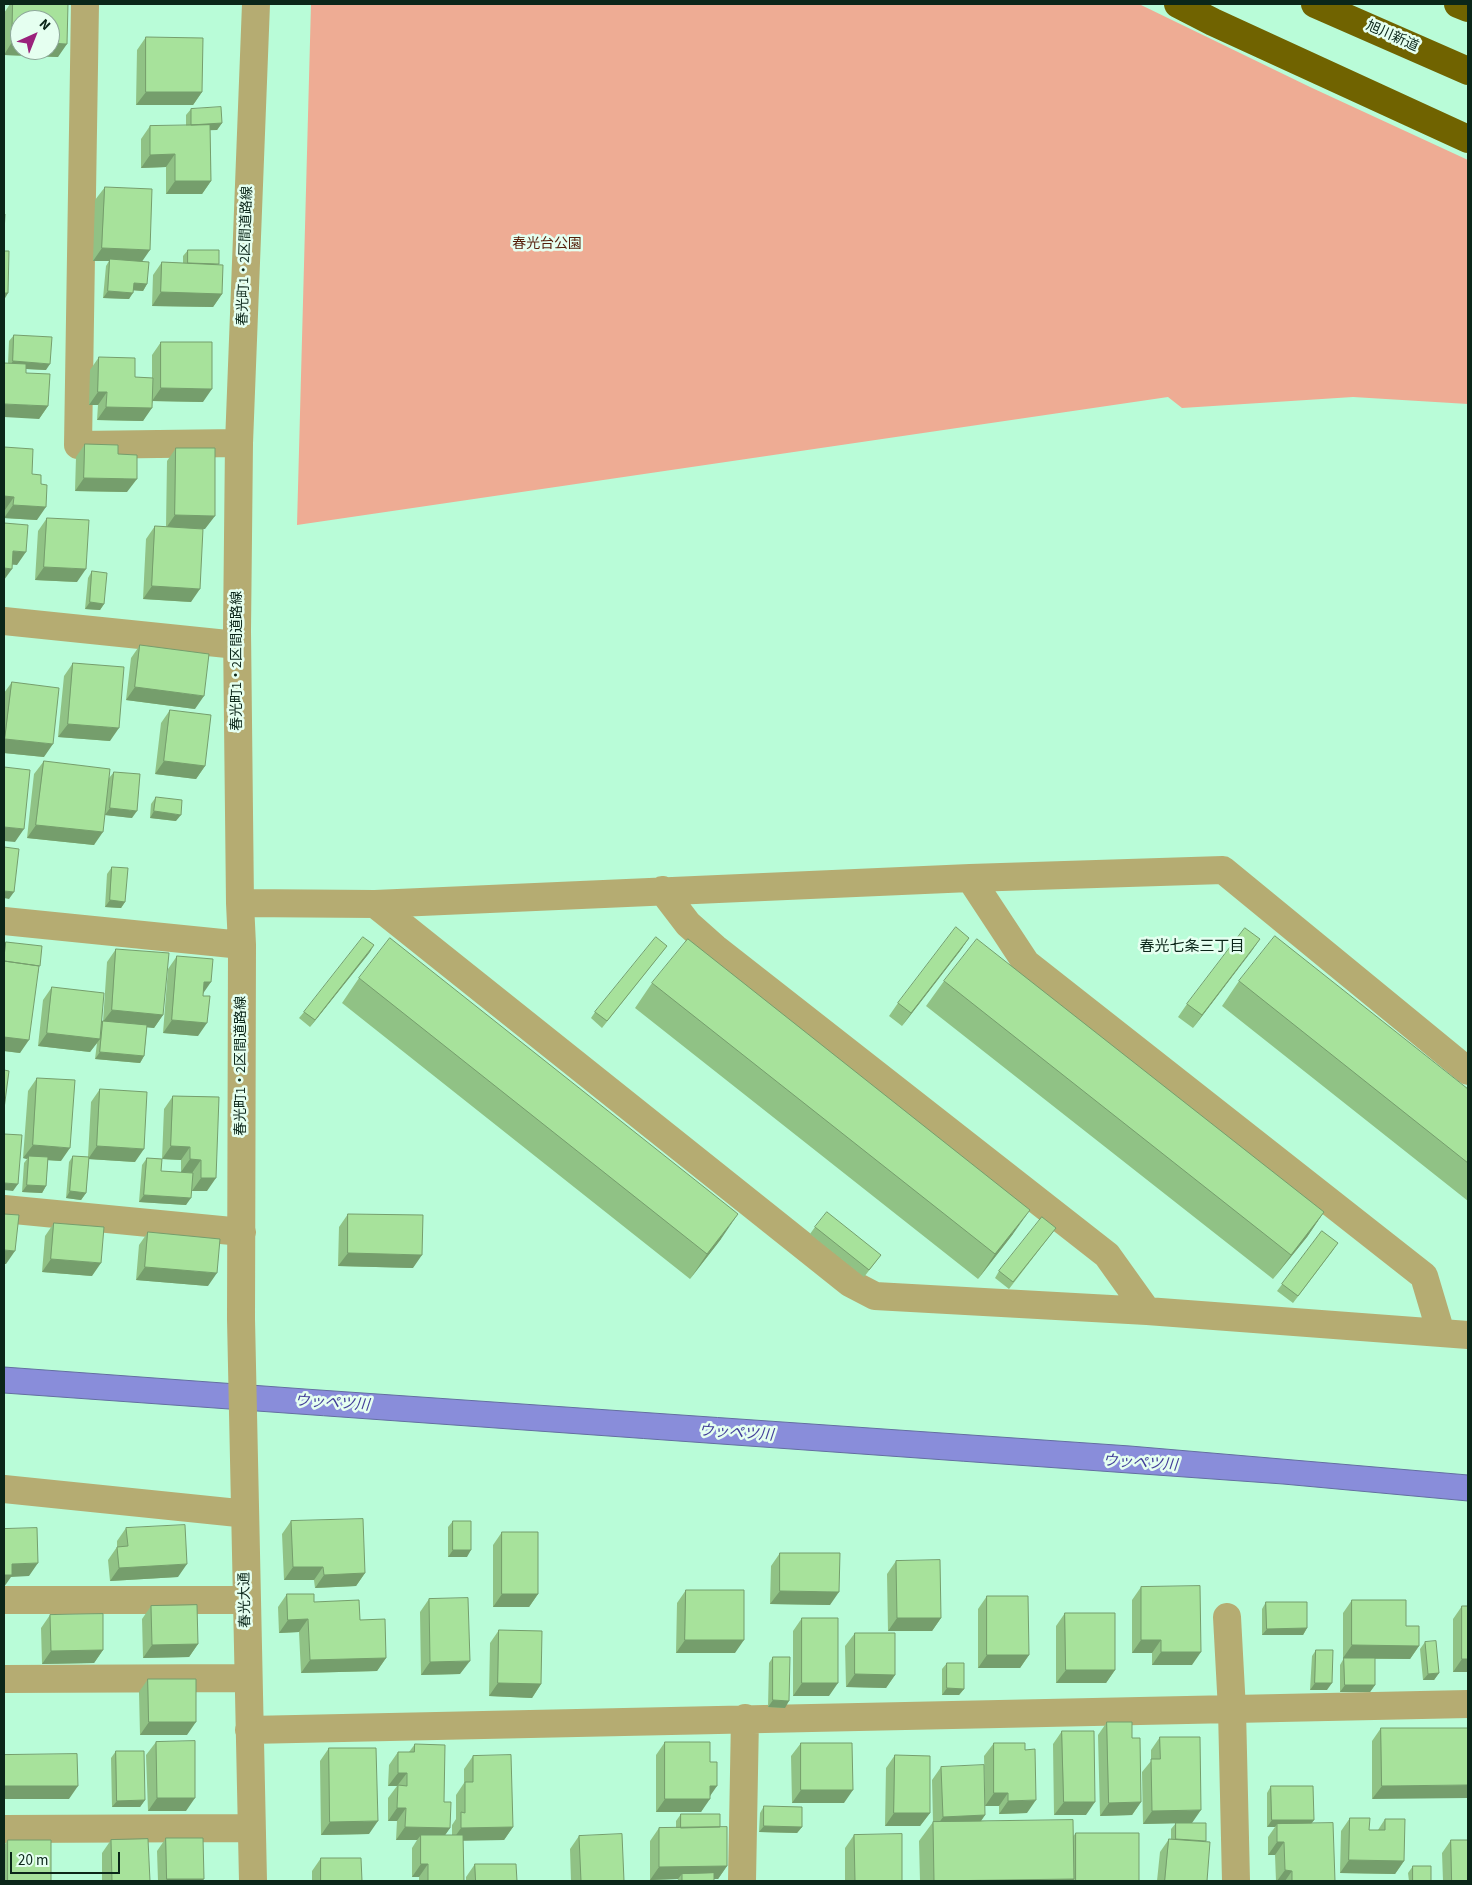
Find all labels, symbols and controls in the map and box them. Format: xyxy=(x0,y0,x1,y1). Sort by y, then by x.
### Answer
north arrow xyxy=(10,10,60,60)
text: N xyxy=(34,15,55,35)
street label: 旭川新道 xyxy=(1363,18,1421,56)
street label: 春光町1・2区間道路線 xyxy=(235,186,257,326)
park label: 春光台公園 xyxy=(512,237,582,253)
street label: 春光町1・2区間道路線 xyxy=(230,591,246,731)
district label: 春光七条三丁目 xyxy=(1140,939,1244,957)
street label: 春光町1・2区間道路線 xyxy=(234,996,250,1136)
water label: ウッペツ川 xyxy=(294,1392,370,1416)
water label: ウッペツ川 xyxy=(698,1422,774,1446)
water label: ウッペツ川 xyxy=(1102,1452,1178,1476)
street label: 春光大通 xyxy=(237,1572,255,1628)
scale bar xyxy=(12,1842,122,1874)
text: 20 m xyxy=(18,1850,48,1871)

